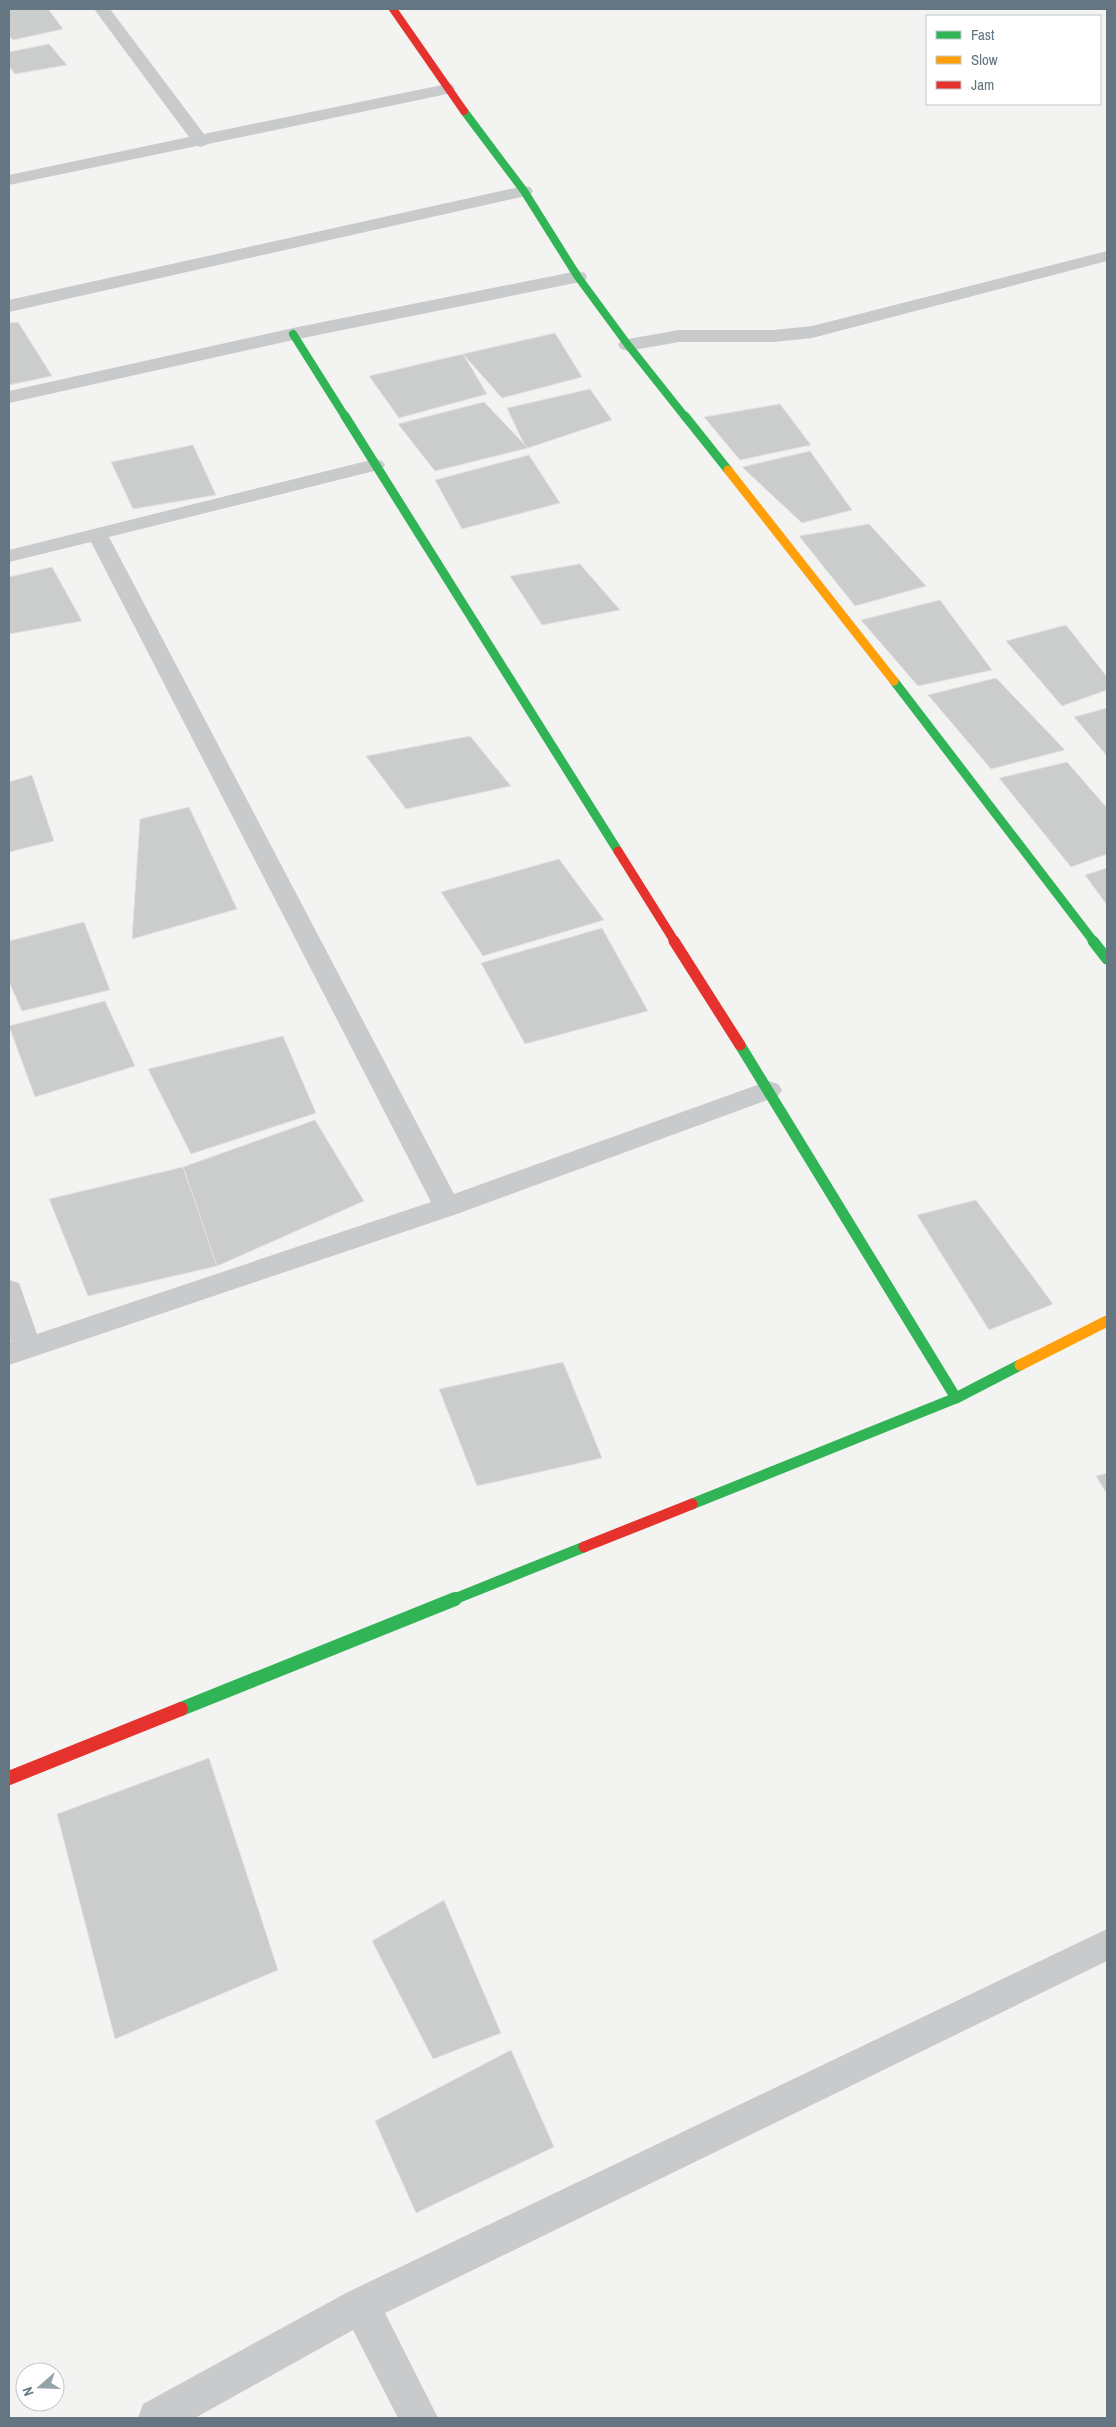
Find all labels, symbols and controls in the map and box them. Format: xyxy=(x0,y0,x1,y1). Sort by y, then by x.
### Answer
legend xyxy=(926,15,1101,105)
text: Fast xyxy=(971,24,995,45)
text: Slow xyxy=(971,49,998,70)
text: Jam xyxy=(971,74,994,95)
north arrow xyxy=(15,2362,65,2412)
text: N xyxy=(18,2384,38,2398)

